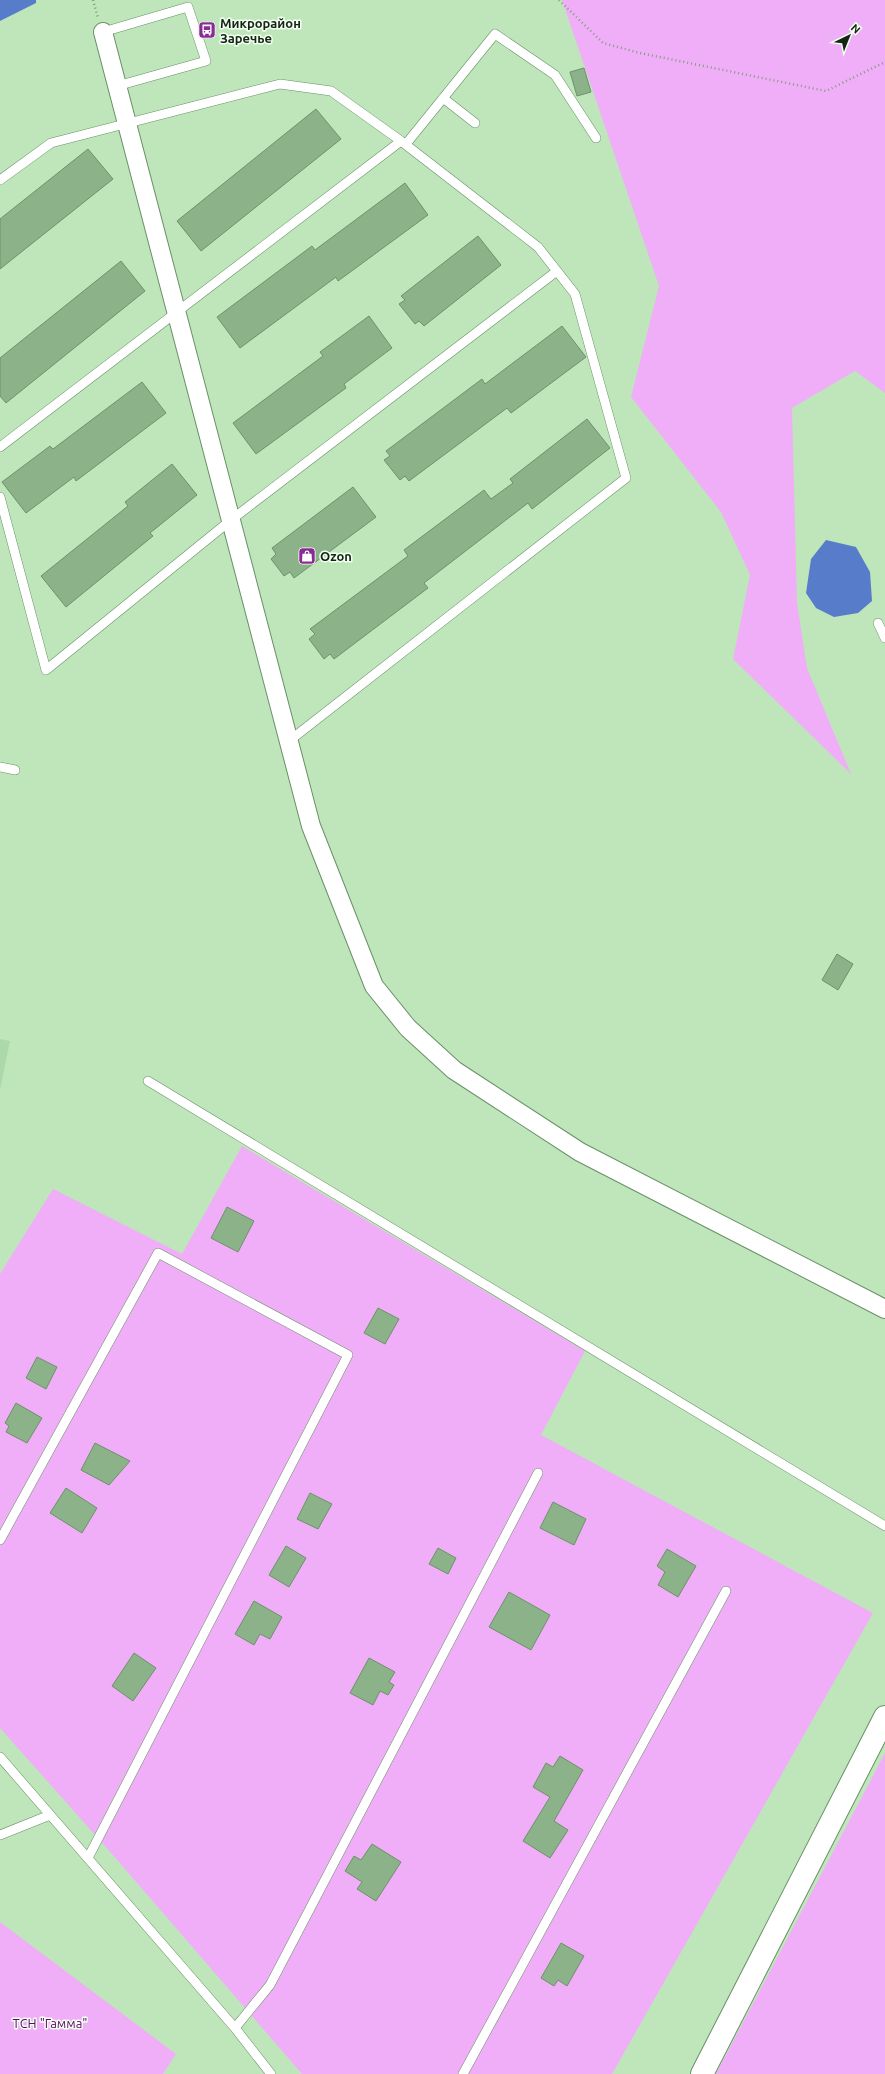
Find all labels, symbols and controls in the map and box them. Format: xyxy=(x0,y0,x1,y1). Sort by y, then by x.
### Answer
place label: Микрорайон Заречье xyxy=(220,16,301,45)
north arrow xyxy=(829,16,869,56)
bus stop icon: Микрорайон Заречье xyxy=(197,20,217,40)
text: N xyxy=(849,21,863,36)
shop icon: Ozon xyxy=(297,546,317,566)
place label: Ozon xyxy=(320,549,352,563)
park label: ТСН "Гамма" xyxy=(13,2016,87,2030)

